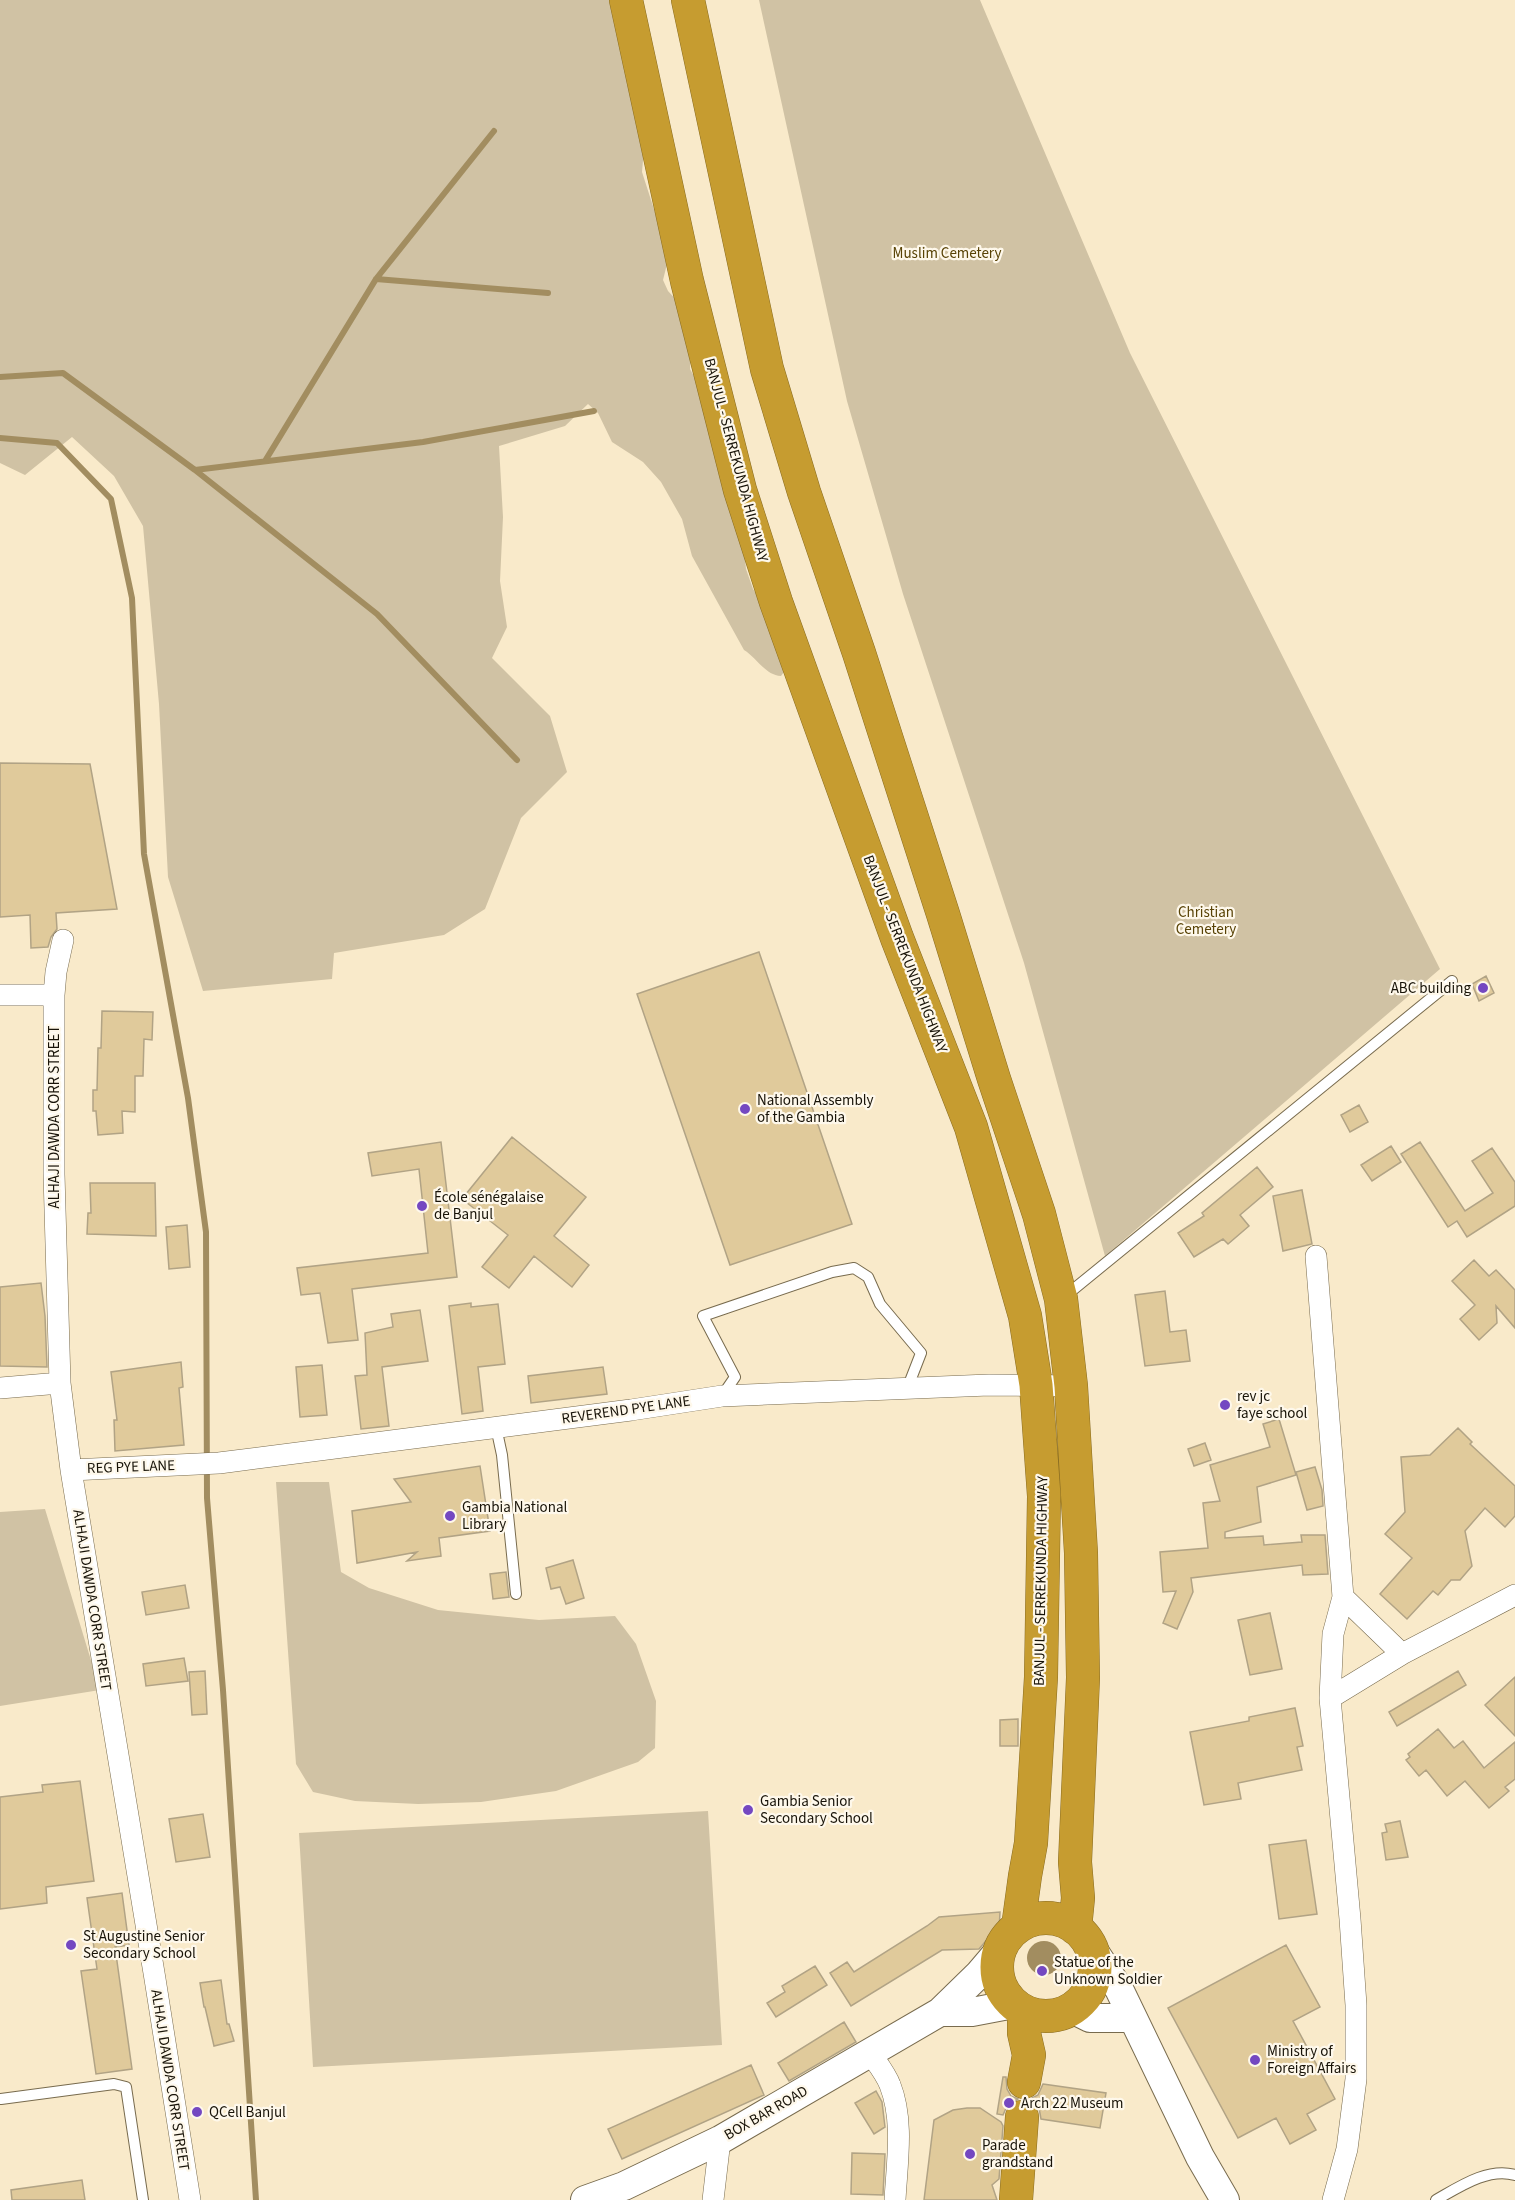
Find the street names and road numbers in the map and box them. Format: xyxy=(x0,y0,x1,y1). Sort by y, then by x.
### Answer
street label: BANJUL - SERREKUNDA HIGHWAY xyxy=(699,356,774,565)
street label: BANJUL - SERREKUNDA HIGHWAY xyxy=(858,852,953,1057)
street label: ALHAJI DAWDA CORR STREET xyxy=(44,1025,65,1209)
street label: REVEREND PYE LANE xyxy=(560,1391,692,1429)
street label: REG PYE LANE xyxy=(87,1455,176,1479)
street label: BANJUL - SERREKUNDA HIGHWAY xyxy=(1029,1475,1053,1686)
street label: ALHAJI DAWDA CORR STREET xyxy=(67,1508,117,1692)
street label: ALHAJI DAWDA CORR STREET xyxy=(145,1988,195,2172)
street label: BOX BAR ROAD xyxy=(720,2081,812,2145)

